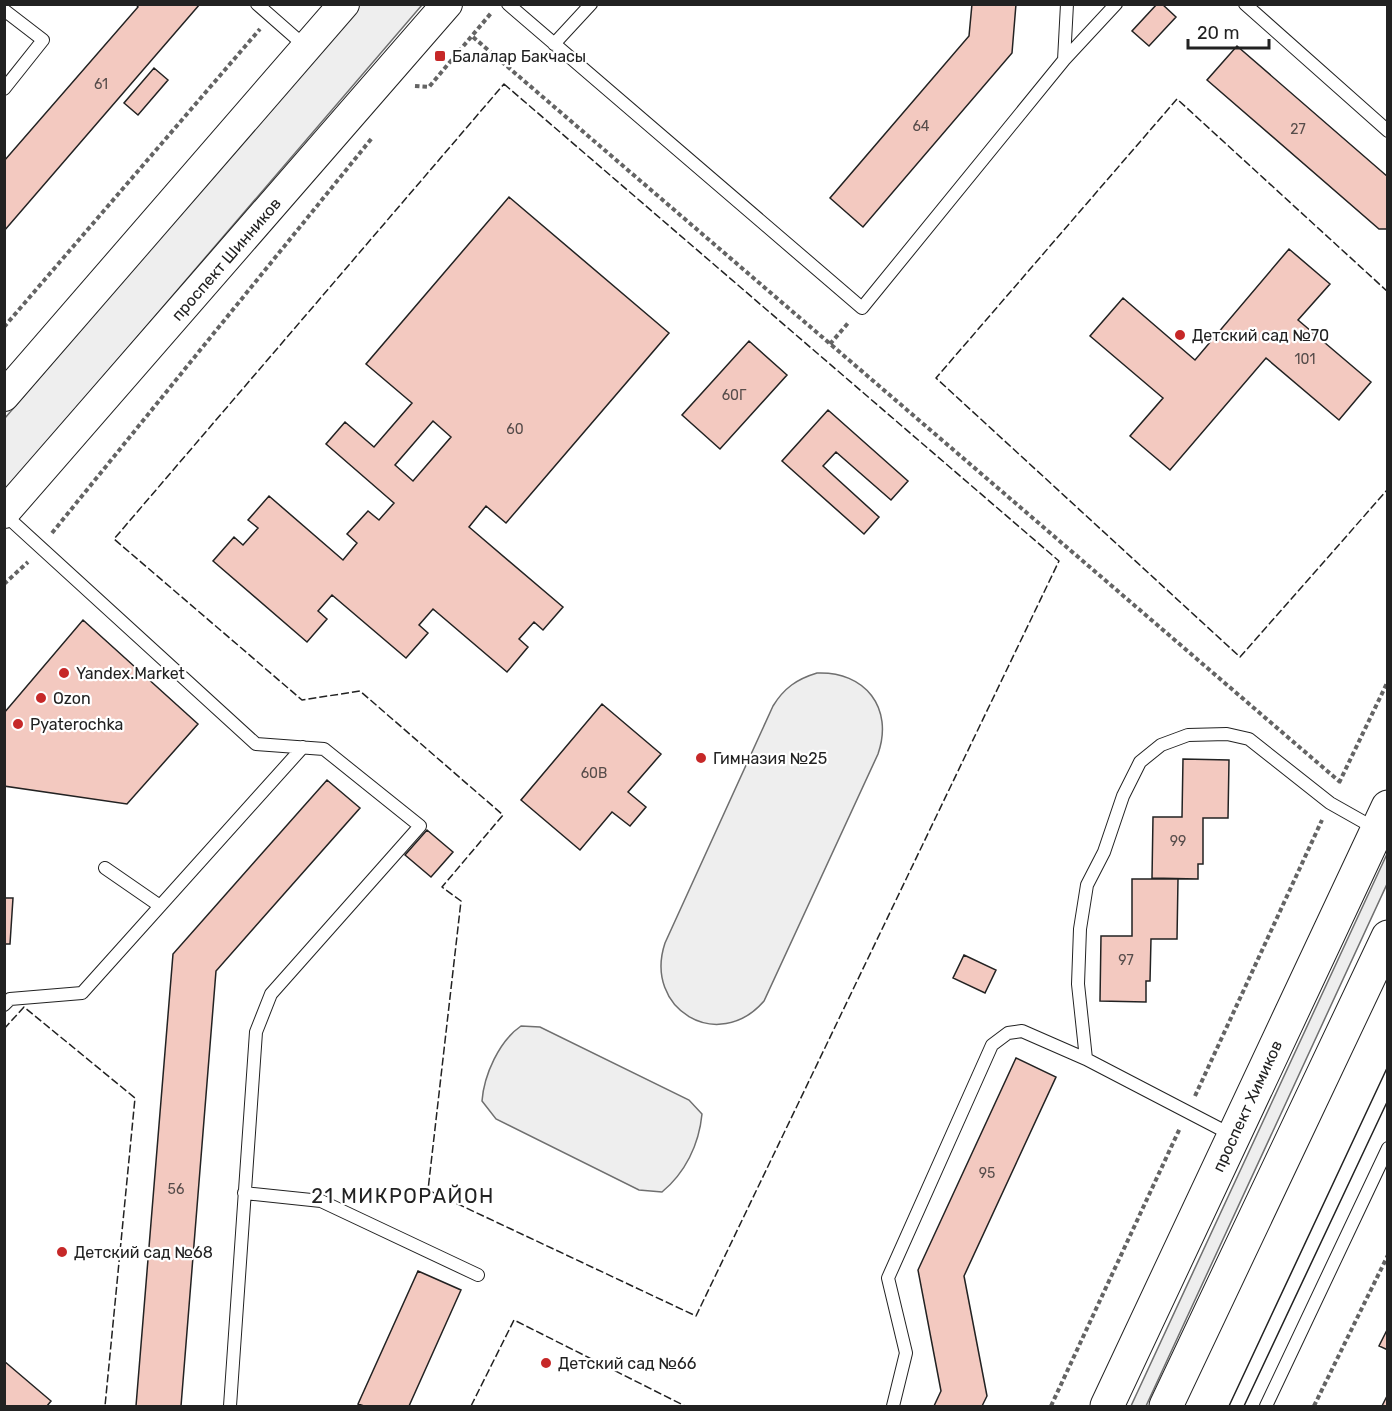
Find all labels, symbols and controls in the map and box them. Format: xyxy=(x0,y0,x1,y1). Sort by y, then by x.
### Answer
scale bar xyxy=(1188,12,1269,50)
text: 20 m xyxy=(1197,22,1239,44)
place label: Балалар Бакчасы xyxy=(452,47,586,66)
marker: Балалар Бакчасы xyxy=(433,49,447,63)
house number: 61 xyxy=(94,76,108,93)
house number: 64 xyxy=(912,118,930,135)
house number: 27 xyxy=(1290,121,1306,138)
street label: проспект Шинников xyxy=(168,194,285,325)
place label: Детский сад №70 xyxy=(1192,326,1329,345)
marker: Детский сад №70 xyxy=(1173,328,1187,342)
house number: 101 xyxy=(1295,351,1315,368)
house number: 60Г xyxy=(722,387,747,404)
house number: 60 xyxy=(506,421,524,438)
place label: Yandex.Market xyxy=(76,664,185,683)
marker: Yandex.Market xyxy=(57,666,71,680)
place label: Ozon xyxy=(53,689,91,708)
marker: Ozon xyxy=(34,691,48,705)
place label: Pyaterochka xyxy=(30,715,123,734)
marker: Pyaterochka xyxy=(11,717,25,731)
place label: Гимназия №25 xyxy=(713,749,827,768)
marker: Гимназия №25 xyxy=(694,751,708,765)
house number: 60В xyxy=(581,765,607,782)
house number: 99 xyxy=(1170,833,1186,850)
house number: 97 xyxy=(1118,952,1134,969)
street label: проспект Химиков xyxy=(1209,1037,1286,1175)
house number: 95 xyxy=(979,1165,995,1182)
house number: 56 xyxy=(168,1181,184,1198)
district label: 21 МИКРОРАЙОН xyxy=(311,1184,495,1208)
place label: Детский сад №68 xyxy=(74,1243,213,1262)
marker: Детский сад №68 xyxy=(55,1245,69,1259)
place label: Детский сад №66 xyxy=(558,1354,697,1373)
marker: Детский сад №66 xyxy=(539,1356,553,1370)

